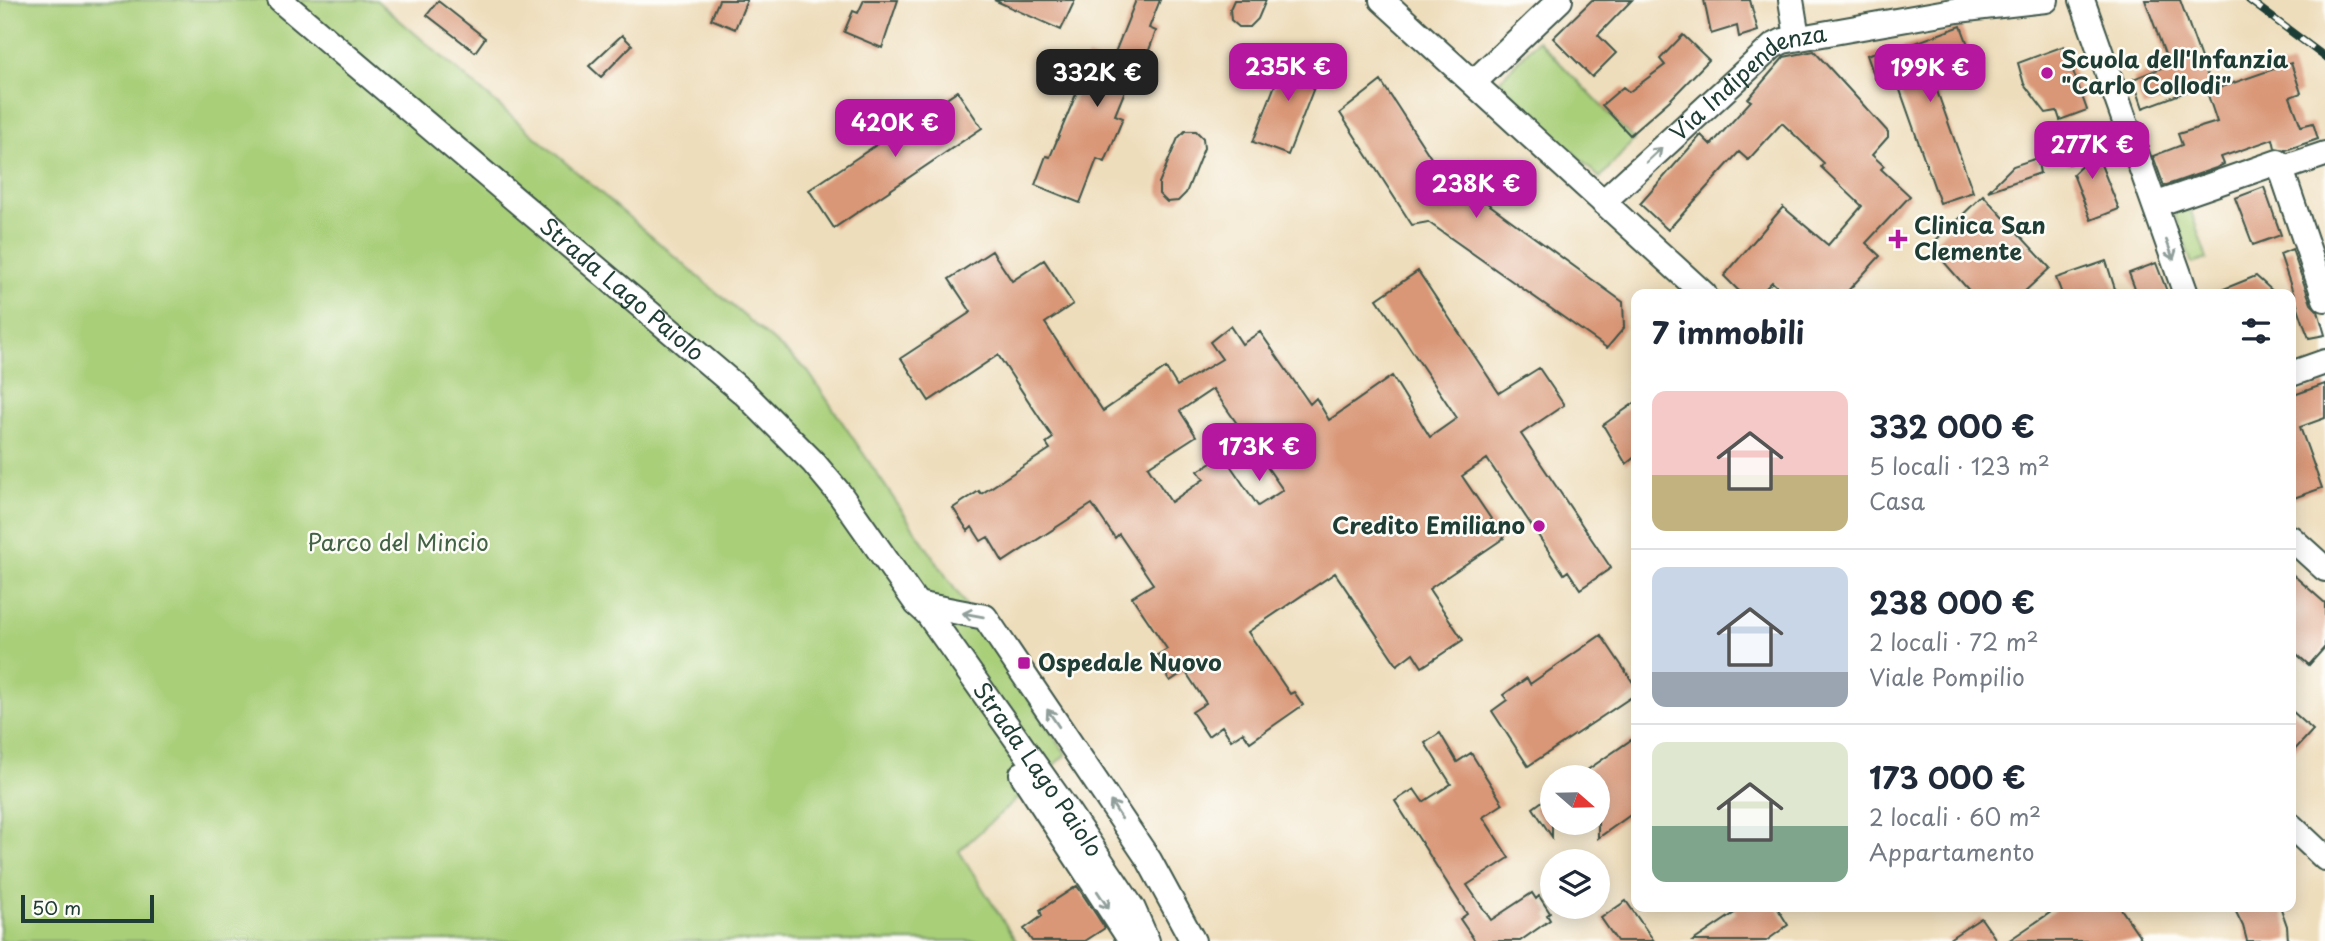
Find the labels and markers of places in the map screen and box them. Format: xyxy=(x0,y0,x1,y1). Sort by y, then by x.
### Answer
place label: Scuola dell'Infanzia "Carlo Collodi" xyxy=(2061,41,2289,102)
pin: 235K € xyxy=(1231,43,1345,103)
pin: 199K € xyxy=(1873,44,1987,104)
pin: 332K € xyxy=(1040,50,1154,109)
marker: Scuola dell'Infanzia "Carlo Collodi" xyxy=(2039,65,2055,81)
pin: 420K € xyxy=(838,100,952,159)
pin: 277K € xyxy=(2035,122,2149,181)
pin: 238K € xyxy=(1419,160,1533,220)
place label: Clinica San Clemente xyxy=(1914,207,2046,268)
marker: Clinica San Clemente xyxy=(1888,229,1908,249)
pin: 173K € xyxy=(1202,424,1316,483)
place label: Credito Emiliano xyxy=(1332,507,1525,542)
marker: Credito Emiliano xyxy=(1531,518,1547,534)
place label: Ospedale Nuovo xyxy=(1038,644,1222,679)
marker: Ospedale Nuovo xyxy=(1016,655,1032,671)

